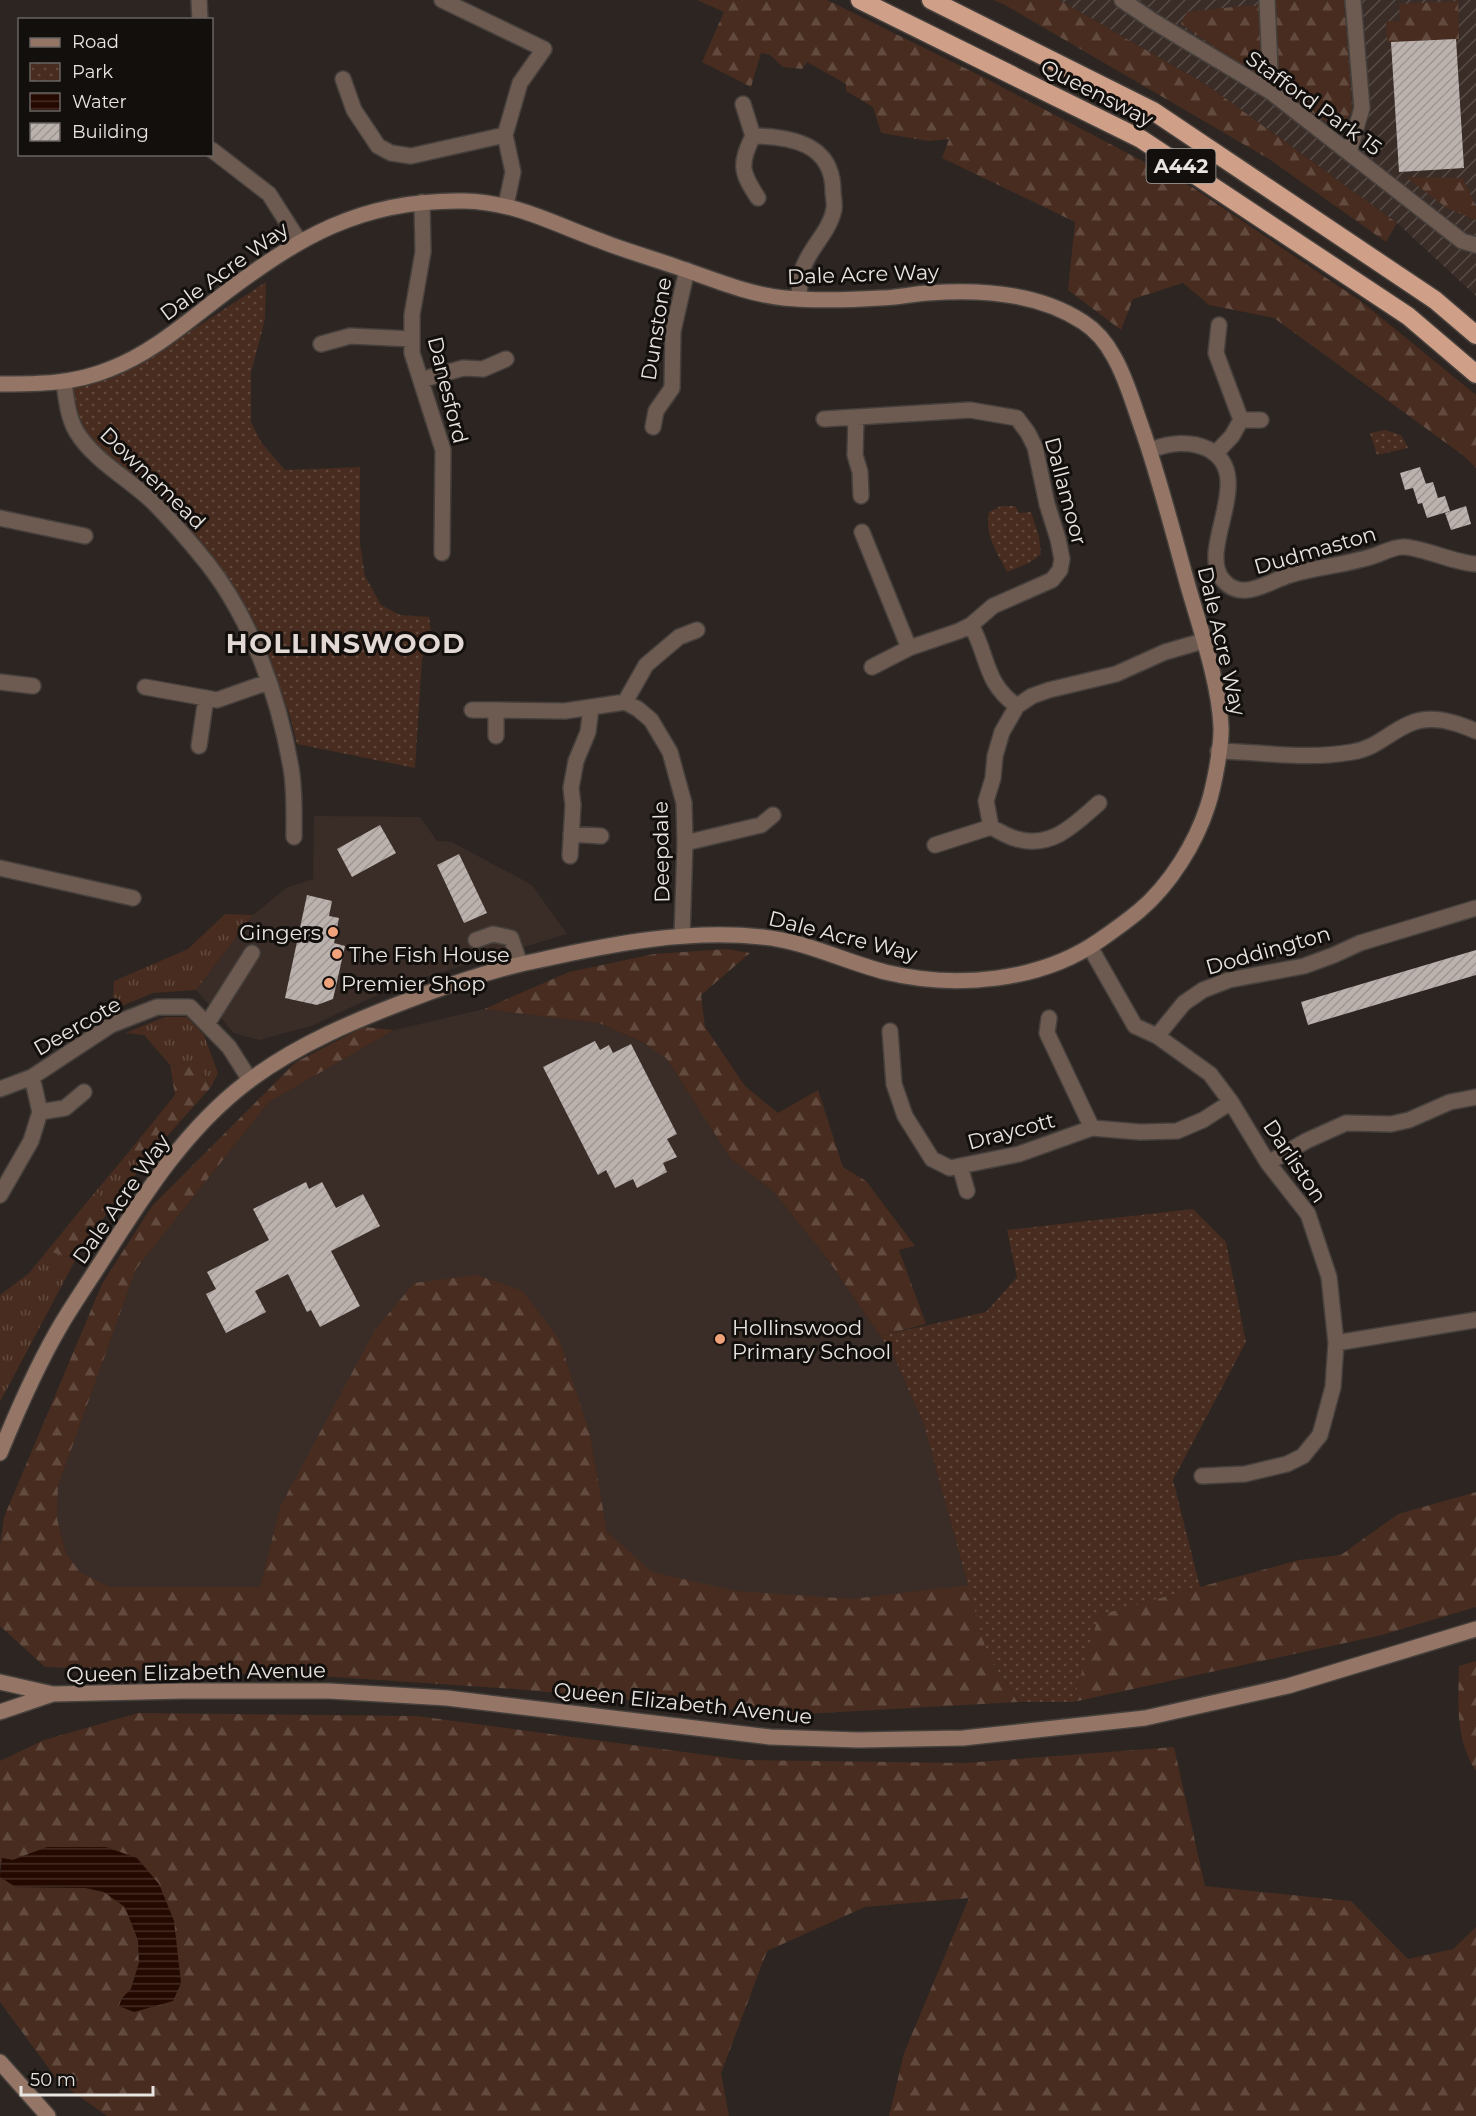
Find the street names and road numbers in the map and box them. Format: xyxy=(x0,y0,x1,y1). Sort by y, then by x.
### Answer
street label: Stafford Park 15 xyxy=(1241,45,1387,161)
street label: Queensway xyxy=(1037,54,1158,132)
road number: A442 xyxy=(1146,149,1216,183)
street label: Dale Acre Way xyxy=(155,216,293,326)
street label: Dale Acre Way xyxy=(786,259,940,289)
street label: Dunstone xyxy=(636,276,676,382)
street label: Danesford xyxy=(423,334,473,446)
street label: Downemead xyxy=(95,421,211,535)
street label: Dallamoor xyxy=(1040,434,1092,548)
street label: Dudmaston xyxy=(1251,521,1379,579)
street label: Dale Acre Way xyxy=(1193,564,1251,719)
street label: Deepdale xyxy=(648,801,674,903)
street label: Dale Acre Way xyxy=(766,905,920,967)
street label: Doddington xyxy=(1203,920,1333,980)
street label: Deercote xyxy=(29,991,125,1061)
street label: Draycott xyxy=(965,1107,1057,1155)
street label: Darliston xyxy=(1258,1115,1332,1207)
street label: Dale Acre Way xyxy=(67,1129,175,1269)
street label: Queen Elizabeth Avenue xyxy=(66,1657,326,1687)
street label: Queen Elizabeth Avenue xyxy=(553,1677,813,1729)

